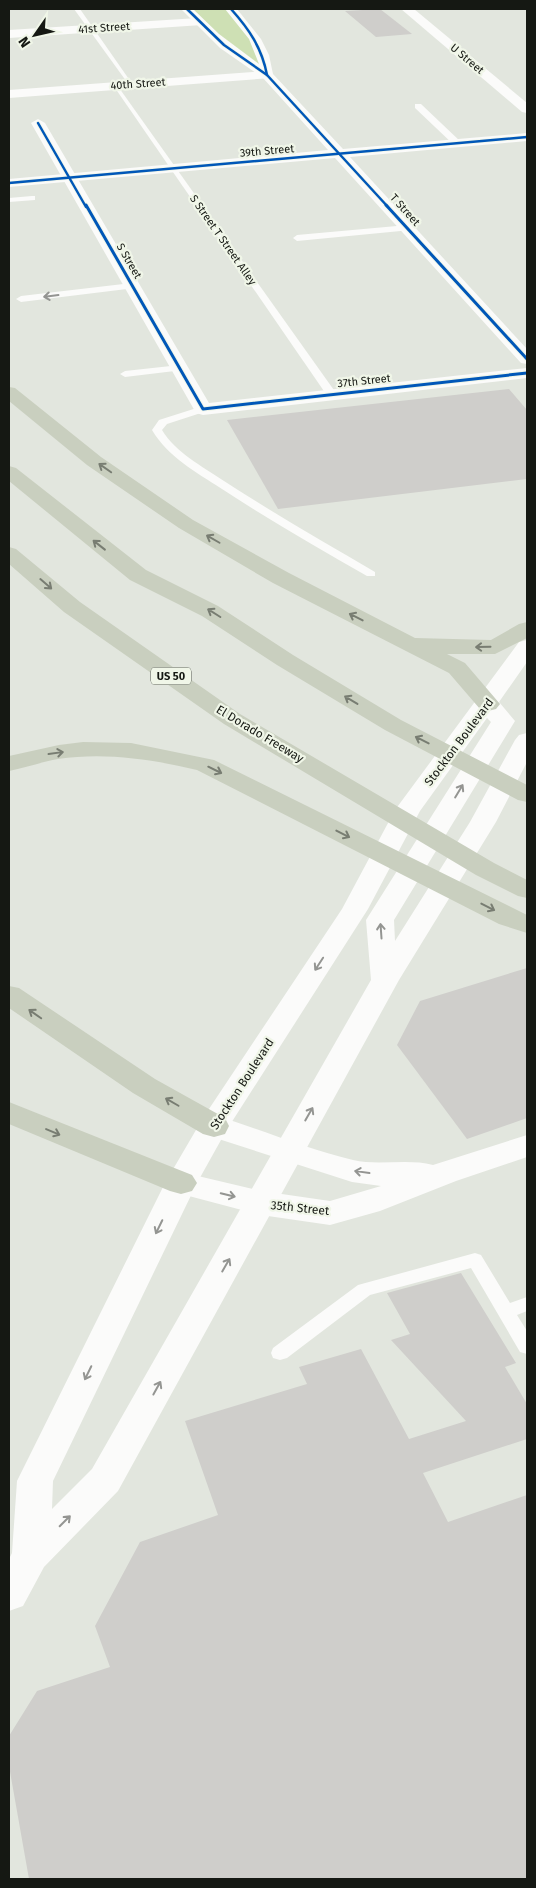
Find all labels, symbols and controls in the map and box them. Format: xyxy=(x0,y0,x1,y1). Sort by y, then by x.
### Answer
north arrow xyxy=(10,10,60,60)
street label: 41st Street xyxy=(78,20,130,36)
text: N xyxy=(15,33,34,51)
street label: U Street xyxy=(447,41,487,77)
street label: 40th Street xyxy=(110,76,166,92)
street label: 39th Street xyxy=(239,142,295,160)
street label: T Street xyxy=(387,191,423,229)
street label: S Street T Street Alley xyxy=(187,192,259,288)
street label: S Street xyxy=(114,241,144,281)
one-way arrow xyxy=(44,291,60,301)
street label: 37th Street xyxy=(337,372,391,390)
one-way arrow xyxy=(98,463,112,473)
one-way arrow xyxy=(206,534,221,544)
one-way arrow xyxy=(93,539,106,550)
one-way arrow xyxy=(39,579,52,590)
one-way arrow xyxy=(207,608,221,618)
one-way arrow xyxy=(348,612,363,622)
one-way arrow xyxy=(475,642,492,652)
road number: US 50 xyxy=(151,668,191,684)
one-way arrow xyxy=(345,695,359,705)
street label: Stockton Boulevard xyxy=(422,696,496,788)
street label: El Dorado Freeway xyxy=(214,702,306,766)
one-way arrow xyxy=(415,735,430,744)
one-way arrow xyxy=(48,748,64,758)
one-way arrow xyxy=(207,766,222,775)
one-way arrow xyxy=(455,785,465,799)
one-way arrow xyxy=(335,830,350,839)
one-way arrow xyxy=(480,903,495,912)
one-way arrow xyxy=(377,924,386,940)
one-way arrow xyxy=(314,957,324,971)
one-way arrow xyxy=(29,1009,43,1019)
street label: Stockton Boulevard xyxy=(207,1036,277,1132)
one-way arrow xyxy=(165,1096,179,1106)
one-way arrow xyxy=(304,1107,314,1122)
one-way arrow xyxy=(46,1128,61,1137)
one-way arrow xyxy=(354,1167,370,1177)
one-way arrow xyxy=(219,1191,235,1200)
street label: 35th Street xyxy=(270,1198,331,1218)
one-way arrow xyxy=(154,1219,164,1234)
one-way arrow xyxy=(222,1258,231,1273)
one-way arrow xyxy=(83,1365,93,1380)
one-way arrow xyxy=(152,1381,162,1396)
one-way arrow xyxy=(59,1514,71,1527)

